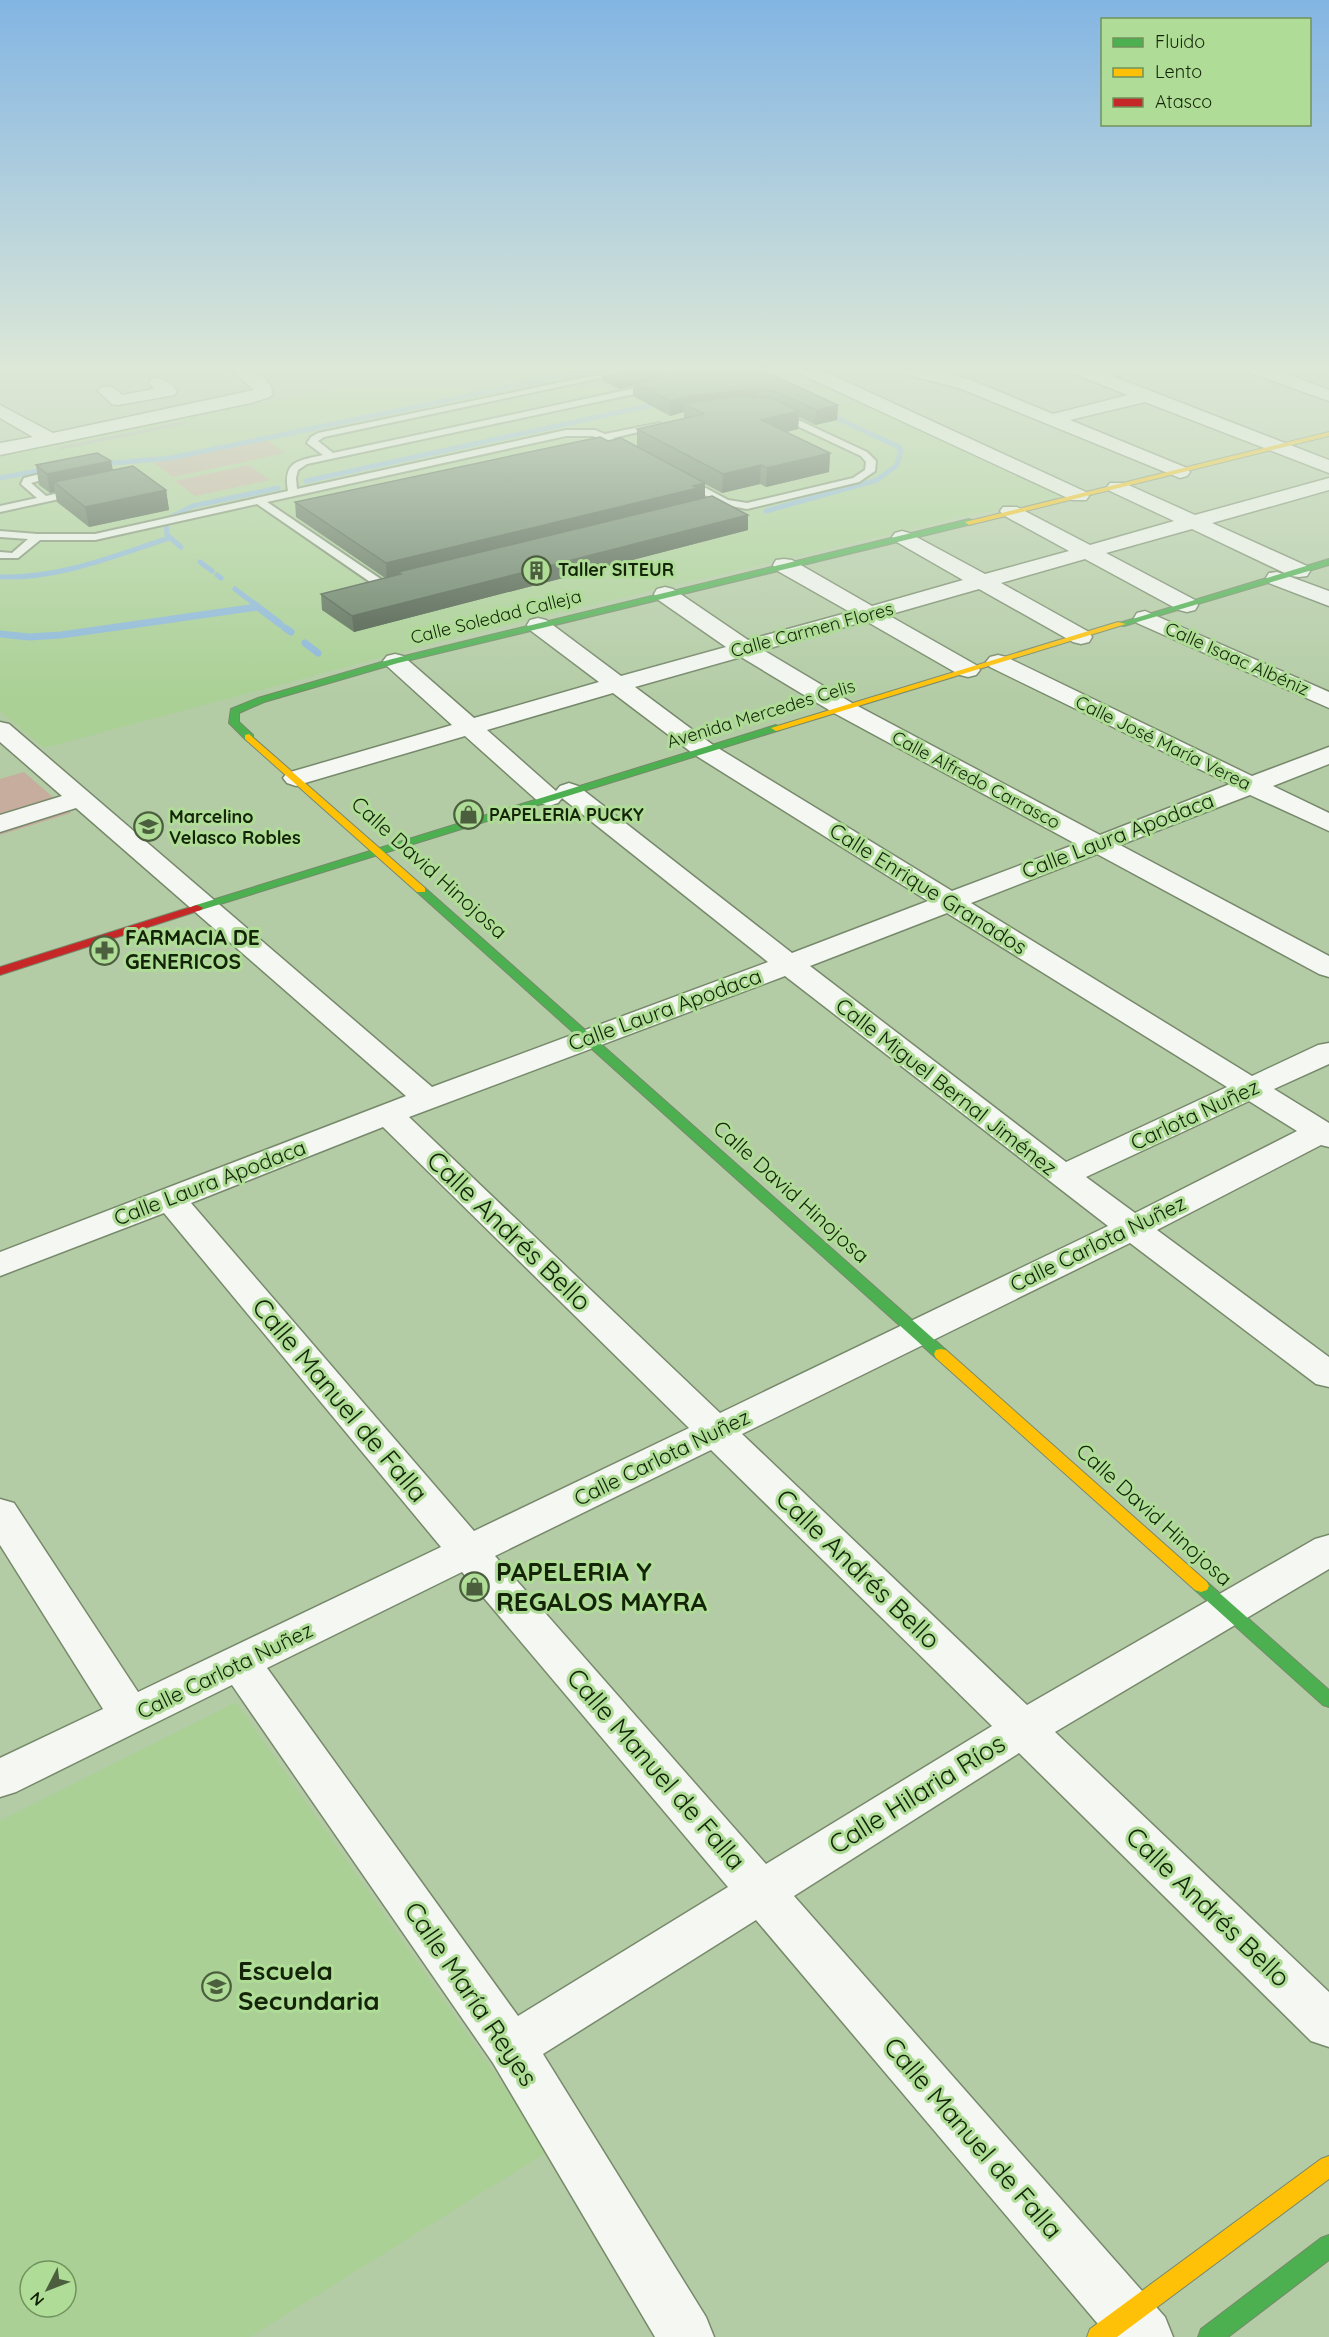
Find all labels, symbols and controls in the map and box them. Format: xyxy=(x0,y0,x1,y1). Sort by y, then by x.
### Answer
legend xyxy=(1101,18,1311,126)
text: Fluido xyxy=(1155,30,1205,53)
text: Lento xyxy=(1155,60,1202,83)
text: Atasco xyxy=(1155,90,1212,113)
building icon: Taller SITEUR xyxy=(521,554,553,586)
place label: Taller SITEUR xyxy=(558,558,674,581)
street label: Calle Soledad Calleja xyxy=(408,584,584,649)
street label: Calle Carmen Flores xyxy=(728,597,896,662)
street label: Calle Isaac Albéniz xyxy=(1162,617,1313,701)
street label: Avenida Mercedes Celis xyxy=(664,674,858,753)
street label: Calle José María Verea xyxy=(1072,690,1255,795)
street label: Calle Alfredo Carrasco xyxy=(888,725,1064,834)
street label: Calle Laura Apodaca xyxy=(1018,786,1217,884)
street label: Calle David Hinojosa xyxy=(346,790,513,944)
shop icon: PAPELERIA PUCKY xyxy=(452,799,484,831)
place label: PAPELERIA PUCKY xyxy=(489,803,644,826)
place label: Marcelino Velasco Robles xyxy=(169,805,301,849)
school or university icon: Marcelino Velasco Robles xyxy=(132,811,164,843)
street label: Calle Enrique Granados xyxy=(825,817,1032,960)
place label: FARMACIA DE GENERICOS xyxy=(125,924,260,974)
pharmacy icon: FARMACIA DE GENERICOS xyxy=(88,934,120,966)
street label: Calle Laura Apodaca xyxy=(565,962,765,1056)
street label: Calle Miguel Bernal Jiménez xyxy=(831,992,1062,1181)
street label: Carlota Nuñez xyxy=(1126,1073,1263,1155)
street label: Calle David Hinojosa xyxy=(708,1114,875,1268)
street label: Calle Laura Apodaca xyxy=(110,1133,309,1231)
street label: Calle Andrés Bello xyxy=(420,1144,599,1318)
street label: Calle Carlota Nuñez xyxy=(1005,1189,1190,1297)
street label: Calle Manuel de Falla xyxy=(245,1291,435,1508)
street label: Calle Carlota Nuñez xyxy=(569,1403,754,1511)
street label: Calle David Hinojosa xyxy=(1071,1437,1238,1591)
street label: Calle Andrés Bello xyxy=(769,1482,948,1656)
place label: PAPELERIA Y REGALOS MAYRA xyxy=(496,1555,707,1618)
shop icon: PAPELERIA Y REGALOS MAYRA xyxy=(459,1571,491,1603)
street label: Calle Carlota Nuñez xyxy=(132,1616,317,1724)
street label: Calle Manuel de Falla xyxy=(560,1661,753,1876)
street label: Calle Hilaria Ríos xyxy=(823,1726,1011,1861)
street label: Calle Andrés Bello xyxy=(1119,1820,1298,1994)
street label: Calle María Reyes xyxy=(398,1895,545,2092)
place label: Escuela Secundaria xyxy=(238,1954,380,2017)
school or university icon: Escuela Secundaria xyxy=(201,1970,233,2002)
street label: Calle Manuel de Falla xyxy=(877,2030,1070,2245)
north arrow xyxy=(18,2259,78,2319)
text: N xyxy=(25,2288,48,2310)

